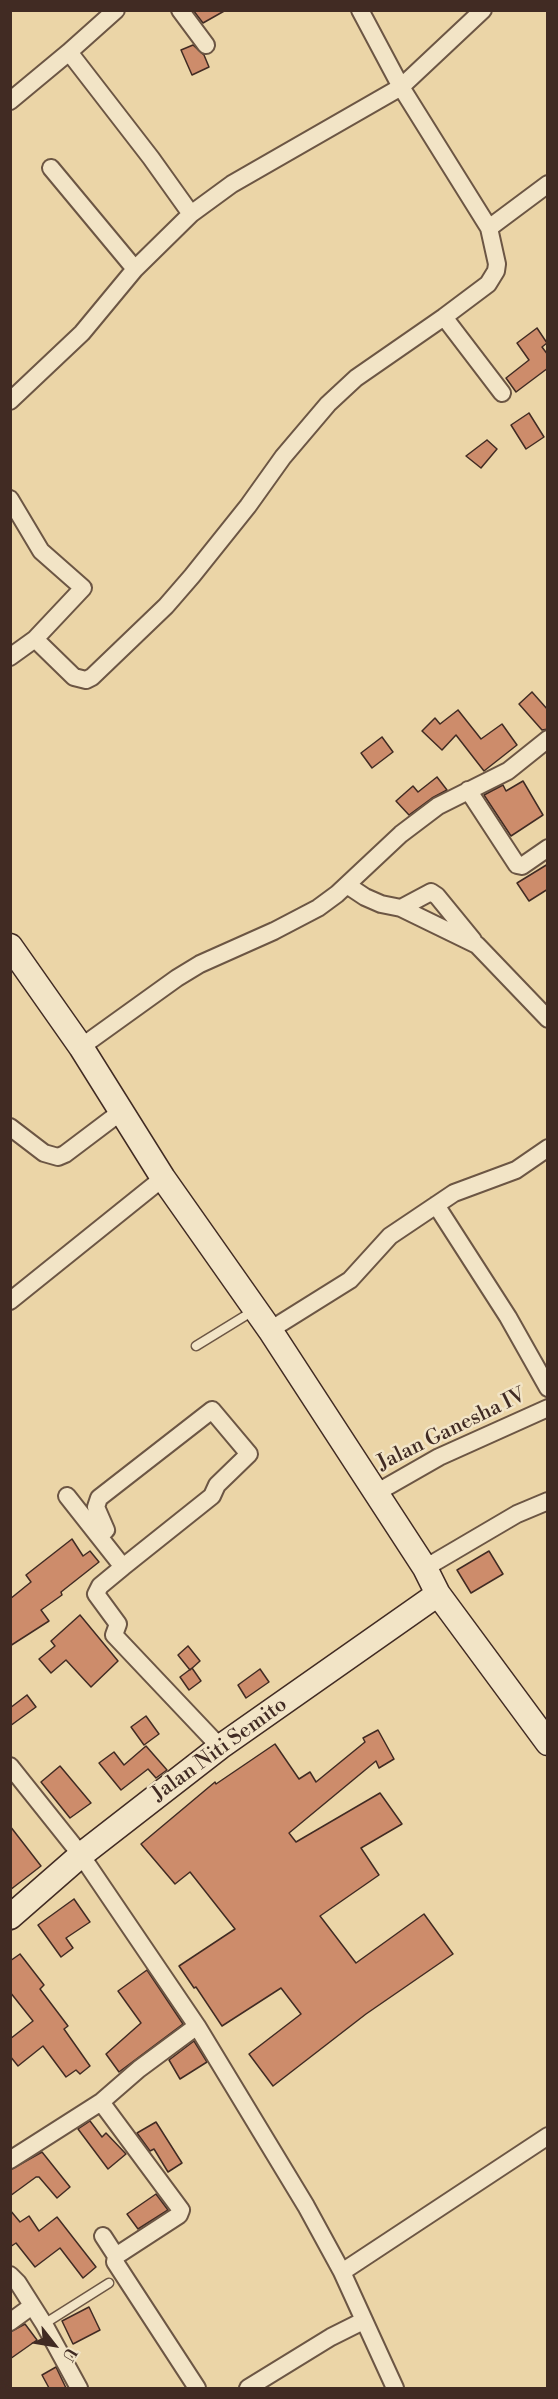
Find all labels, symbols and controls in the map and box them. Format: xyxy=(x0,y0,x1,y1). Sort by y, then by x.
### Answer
street label: Jalan Ganesha IV xyxy=(374,1383,530,1477)
street label: Jalan Niti Semito xyxy=(147,1693,293,1807)
north arrow xyxy=(24,2315,84,2375)
text: U xyxy=(58,2344,81,2365)

